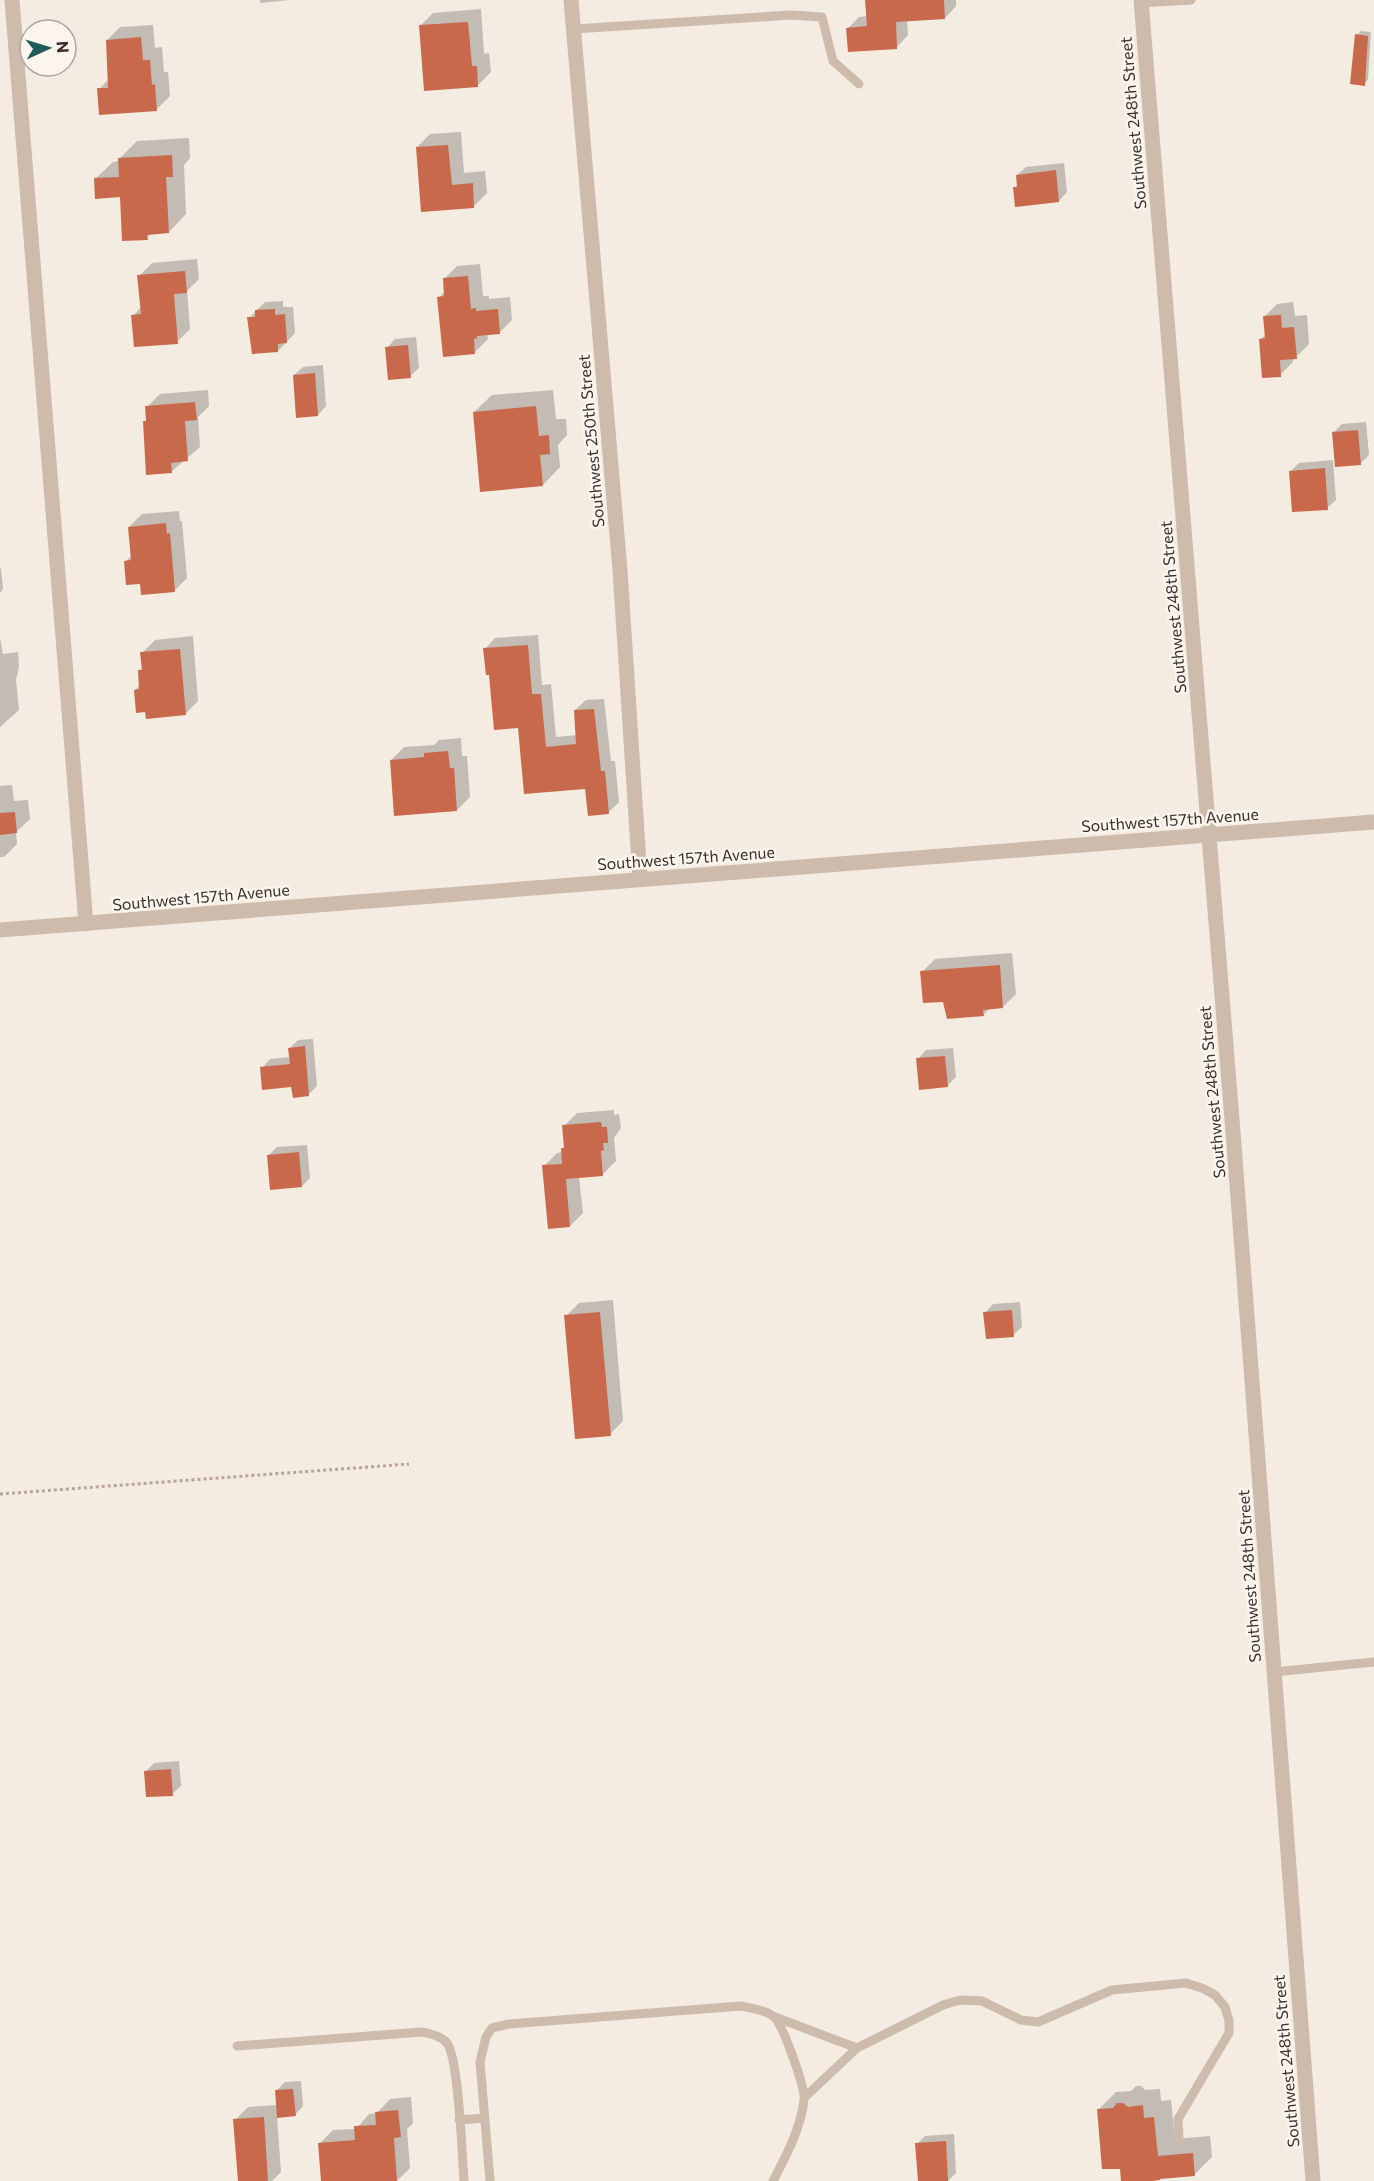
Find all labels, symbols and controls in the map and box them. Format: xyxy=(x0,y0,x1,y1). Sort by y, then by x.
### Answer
north arrow xyxy=(18,18,78,78)
street label: Southwest 248th Street xyxy=(1115,36,1150,210)
text: N xyxy=(54,40,73,54)
street label: Southwest 250th Street xyxy=(573,353,608,528)
street label: Southwest 248th Street xyxy=(1155,520,1190,694)
street label: Southwest 157th Avenue xyxy=(1081,804,1259,835)
street label: Southwest 157th Avenue xyxy=(597,842,775,873)
street label: Southwest 157th Avenue xyxy=(112,879,290,914)
street label: Southwest 248th Street xyxy=(1194,1005,1229,1179)
street label: Southwest 248th Street xyxy=(1233,1489,1264,1663)
street label: Southwest 248th Street xyxy=(1268,1974,1303,2148)

